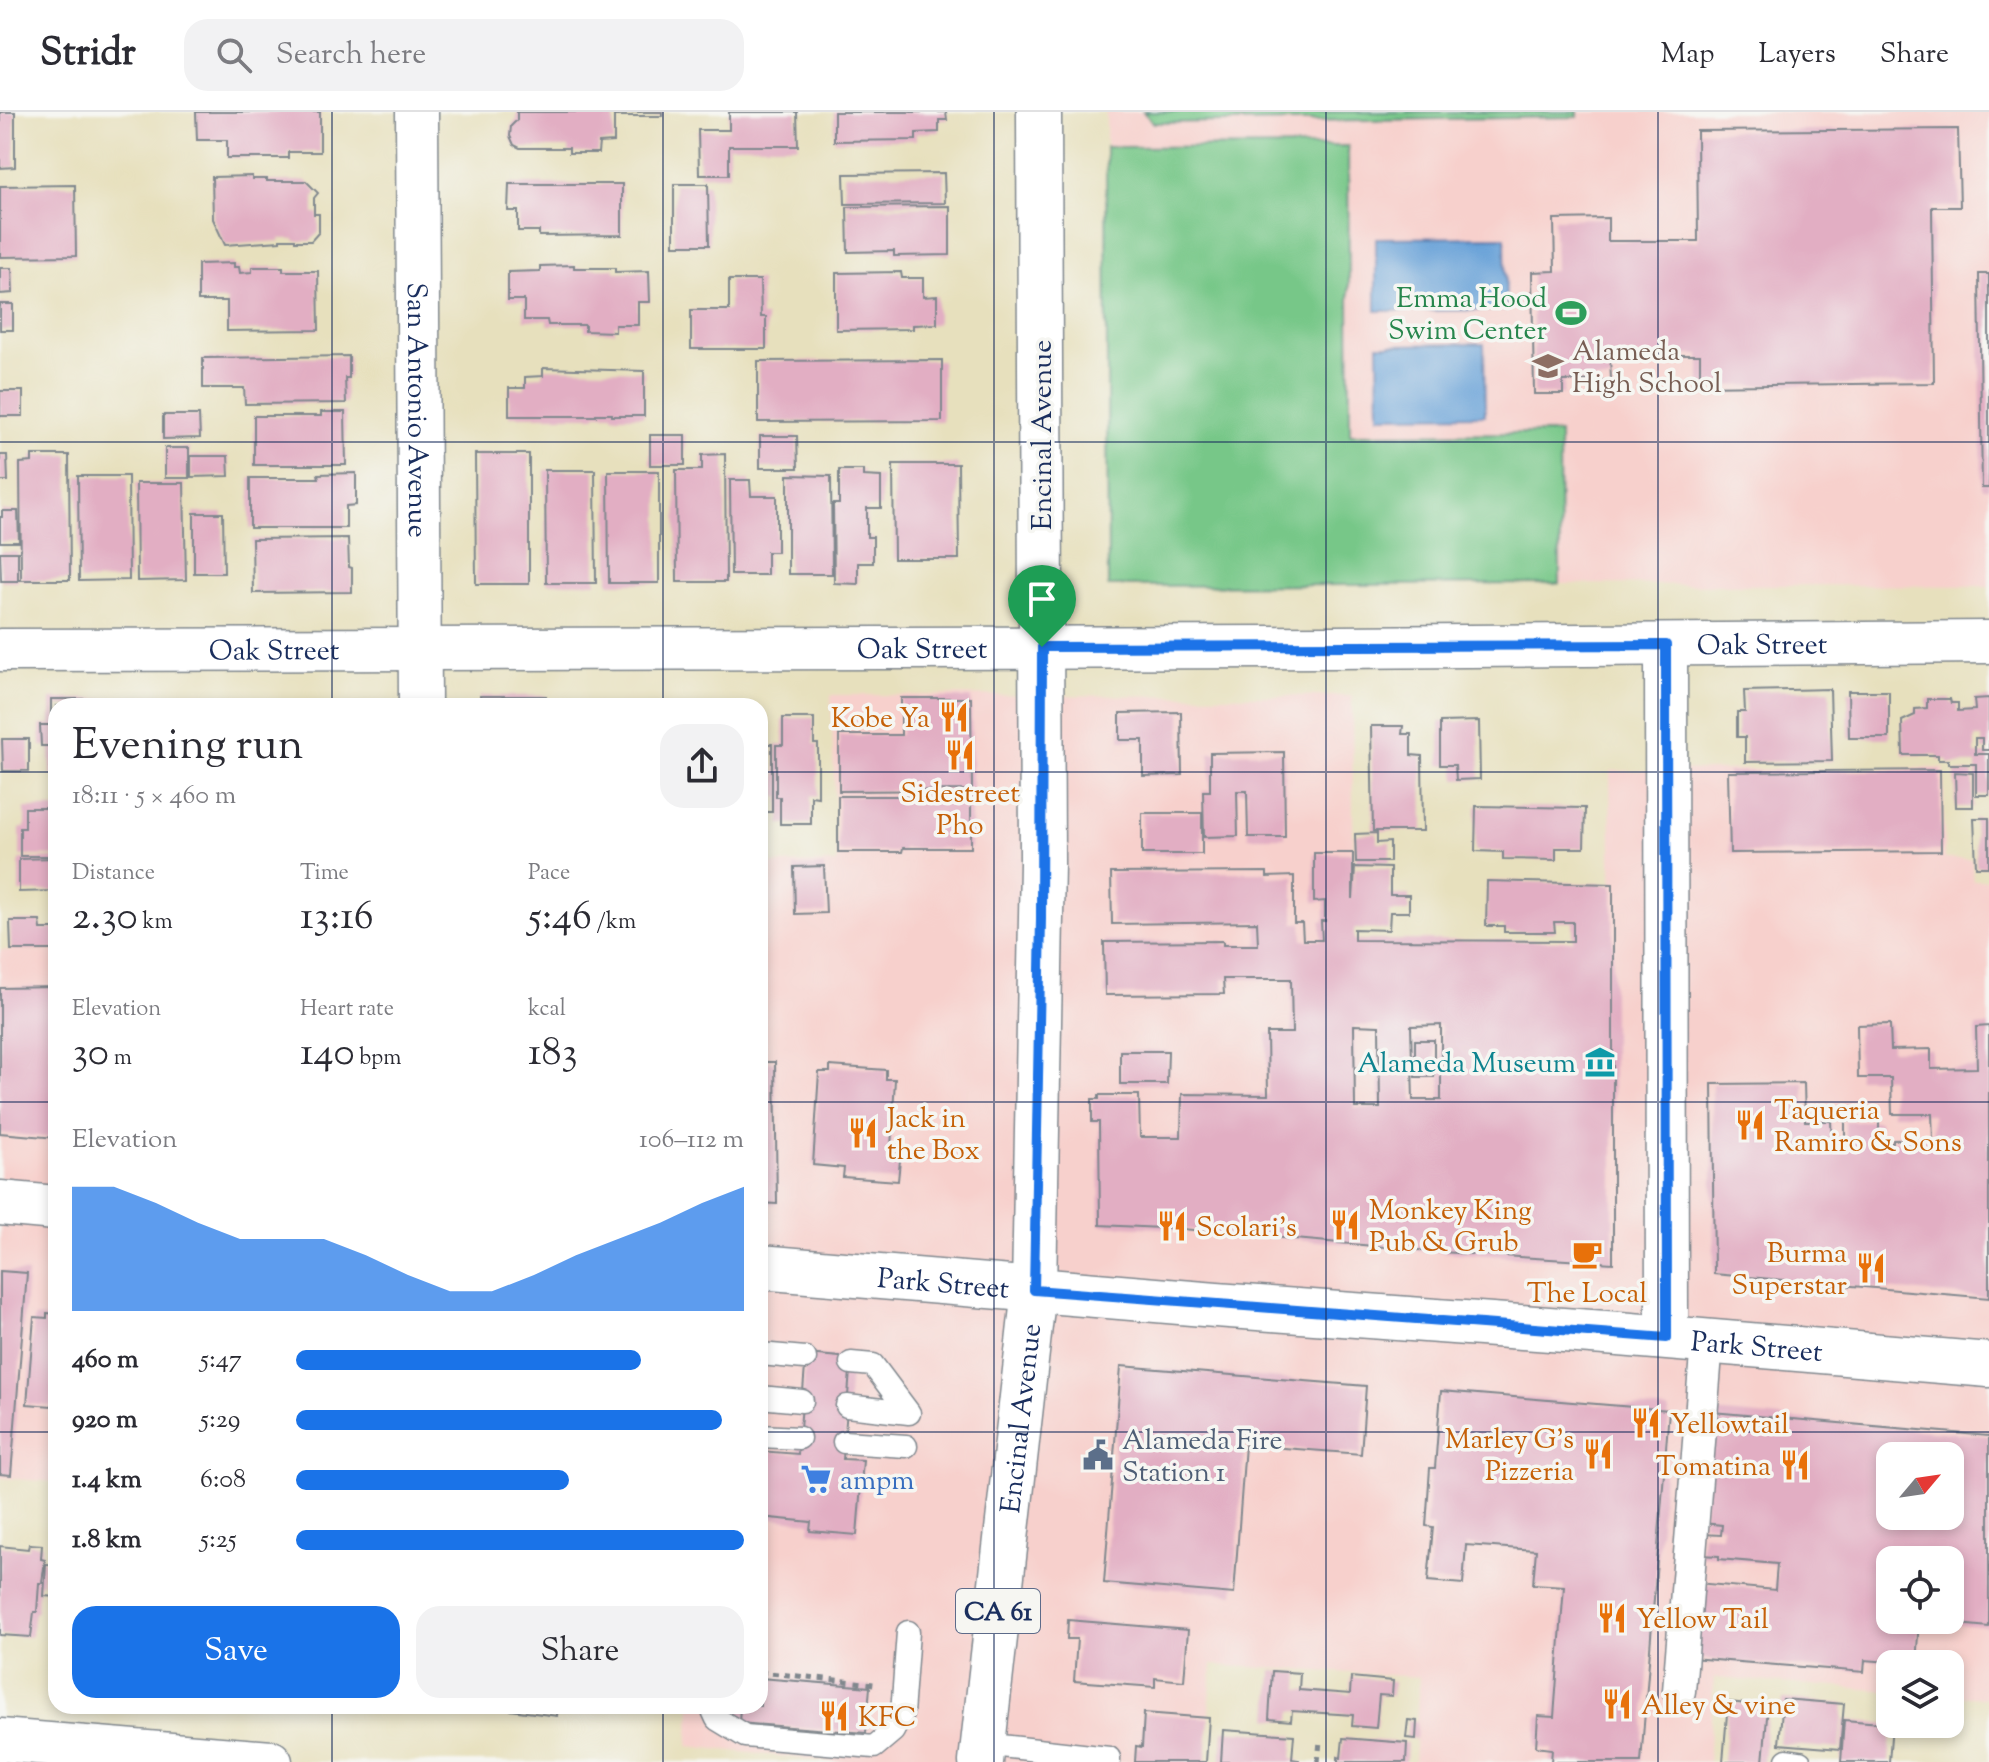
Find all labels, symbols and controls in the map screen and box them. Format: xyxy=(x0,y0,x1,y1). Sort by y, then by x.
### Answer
search box xyxy=(184,19,744,91)
text: Stridr xyxy=(40,28,136,82)
icon: search xyxy=(212,33,256,77)
text: Search here xyxy=(276,34,426,77)
text: Map xyxy=(1661,35,1714,75)
text: Layers xyxy=(1758,35,1836,75)
text: Share xyxy=(1880,35,1949,75)
place label: Emma Hood Swim Center xyxy=(1388,280,1547,352)
street label: San Antonio Avenue xyxy=(395,282,436,538)
sports icon: Emma Hood Swim Center xyxy=(1554,296,1588,330)
place label: Alameda High School xyxy=(1572,333,1722,405)
street label: Encinal Avenue xyxy=(1024,340,1064,530)
school or university icon: Alameda High School xyxy=(1531,349,1565,383)
pin xyxy=(1008,565,1076,647)
icon: arrive xyxy=(1020,577,1064,621)
street label: Oak Street xyxy=(1697,626,1828,667)
street label: Oak Street xyxy=(857,631,988,671)
street label: Oak Street xyxy=(209,632,340,673)
place label: Kobe Ya xyxy=(831,700,930,740)
restaurant icon: Kobe Ya xyxy=(937,700,971,734)
text: Evening run xyxy=(72,716,304,779)
button: share xyxy=(660,724,744,808)
restaurant icon: Sidestreet Pho xyxy=(943,738,977,772)
place label: Sidestreet Pho xyxy=(900,775,1020,847)
text: 18:11 · 5 × 460 m xyxy=(72,778,236,815)
text: Distance xyxy=(72,858,155,890)
text: Time xyxy=(300,858,349,890)
text: Pace xyxy=(528,858,570,890)
text: 2.30 xyxy=(72,890,138,947)
text: 13:16 xyxy=(300,890,374,947)
text: 5:46 xyxy=(528,890,592,947)
text: km xyxy=(138,907,173,939)
text: /km xyxy=(592,907,636,939)
text: Elevation xyxy=(72,994,161,1026)
text: Heart rate xyxy=(300,994,394,1026)
text: kcal xyxy=(528,994,566,1026)
text: 30 xyxy=(72,1026,109,1083)
text: 140 xyxy=(300,1026,355,1083)
text: 183 xyxy=(528,1026,578,1083)
text: m xyxy=(109,1043,132,1075)
text: bpm xyxy=(355,1043,401,1075)
place label: Alameda Museum xyxy=(1357,1045,1576,1085)
museum icon: Alameda Museum xyxy=(1583,1045,1617,1079)
place label: Taqueria Ramiro & Sons xyxy=(1774,1092,1962,1164)
place label: Jack in the Box xyxy=(885,1100,980,1172)
restaurant icon: Taqueria Ramiro & Sons xyxy=(1733,1108,1767,1142)
restaurant icon: Jack in the Box xyxy=(846,1116,880,1150)
text: Elevation xyxy=(72,1122,177,1159)
text: 106–112 m xyxy=(639,1122,744,1159)
place label: Monkey King Pub & Grub xyxy=(1369,1192,1532,1264)
restaurant icon: Monkey King Pub & Grub xyxy=(1328,1208,1362,1242)
restaurant icon: Scolari's xyxy=(1155,1209,1189,1243)
place label: Scolari's xyxy=(1196,1209,1297,1249)
place label: Burma Superstar xyxy=(1731,1235,1847,1307)
cafe icon: The Local xyxy=(1570,1237,1604,1271)
restaurant icon: Burma Superstar xyxy=(1854,1251,1888,1285)
street label: Park Street xyxy=(876,1260,1011,1311)
place label: The Local xyxy=(1527,1275,1647,1315)
street label: Encinal Avenue xyxy=(992,1322,1053,1515)
street label: Park Street xyxy=(1689,1323,1824,1374)
text: 460 m xyxy=(72,1342,139,1379)
text: 5:47 xyxy=(200,1342,242,1379)
text: 920 m xyxy=(72,1402,138,1439)
text: 5:29 xyxy=(200,1402,240,1439)
restaurant icon: Yellowtail xyxy=(1629,1406,1663,1440)
place label: Yellowtail xyxy=(1670,1406,1789,1446)
place label: Marley G’s Pizzeria xyxy=(1445,1421,1574,1493)
place label: Alameda Fire Station 1 xyxy=(1122,1422,1283,1494)
restaurant icon: Marley G’s Pizzeria xyxy=(1581,1437,1615,1471)
public building icon: Alameda Fire Station 1 xyxy=(1081,1438,1115,1472)
north arrow xyxy=(1876,1442,1964,1530)
map controls xyxy=(1876,1442,1964,1738)
place label: Tomatina xyxy=(1656,1448,1771,1488)
restaurant icon: Tomatina xyxy=(1778,1448,1812,1482)
text: 1.4 km xyxy=(72,1462,142,1499)
text: 6:08 xyxy=(200,1462,246,1499)
supermarket icon: ampm xyxy=(799,1462,833,1496)
place label: ampm xyxy=(840,1462,914,1502)
text: 1.8 km xyxy=(72,1522,142,1559)
text: 5:25 xyxy=(200,1522,237,1559)
button: locate xyxy=(1876,1546,1964,1634)
road number: CA 61 xyxy=(956,1589,1040,1633)
restaurant icon: Yellow Tail xyxy=(1595,1601,1629,1635)
place label: Yellow Tail xyxy=(1636,1601,1769,1641)
button: Save xyxy=(72,1606,400,1698)
button: Share xyxy=(416,1606,744,1698)
button: layers xyxy=(1876,1650,1964,1738)
restaurant icon: Alley & vine xyxy=(1600,1687,1634,1721)
place label: Alley & vine xyxy=(1641,1687,1796,1727)
restaurant icon: KFC xyxy=(817,1699,851,1733)
place label: KFC xyxy=(858,1699,916,1739)

